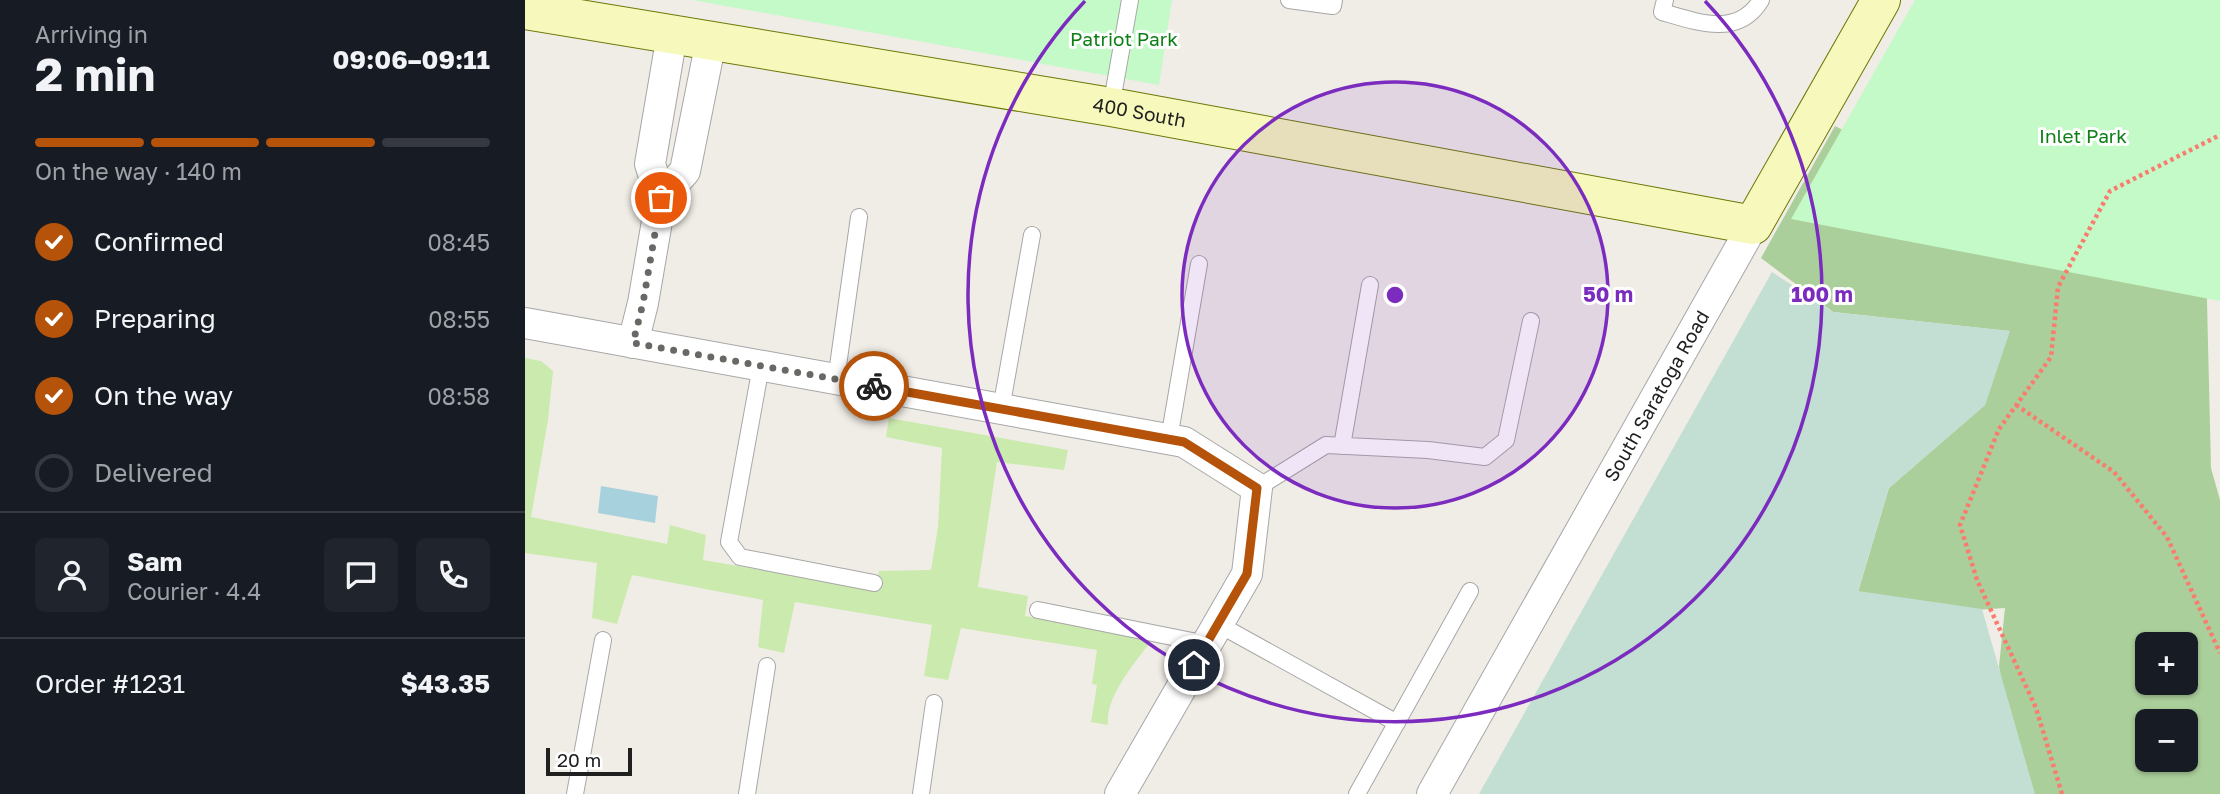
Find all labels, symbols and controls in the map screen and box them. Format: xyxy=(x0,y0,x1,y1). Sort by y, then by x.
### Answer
text: Arriving in xyxy=(35,20,148,48)
park label: Patriot Park xyxy=(1070,27,1178,50)
text: 09:06–09:11 xyxy=(333,44,490,75)
text: 2 min xyxy=(35,46,155,101)
street label: 400 South xyxy=(1091,92,1188,132)
park label: Inlet Park xyxy=(2039,124,2127,147)
text: On the way · 140 m xyxy=(35,157,242,185)
pin xyxy=(631,168,691,228)
icon: bag xyxy=(642,179,680,217)
icon: check xyxy=(35,223,73,261)
text: Confirmed xyxy=(94,226,224,257)
text: 08:45 xyxy=(427,228,490,256)
text: 50 m xyxy=(1583,281,1633,307)
text: 100 m xyxy=(1791,281,1853,307)
centre of rings xyxy=(1383,283,1407,307)
icon: check xyxy=(35,300,73,338)
text: Preparing xyxy=(94,303,216,334)
text: 08:55 xyxy=(428,305,490,333)
street label: South Saratoga Road xyxy=(1599,306,1713,485)
courier xyxy=(839,351,909,421)
icon: bike xyxy=(855,367,893,405)
icon: check xyxy=(35,377,73,415)
text: On the way xyxy=(94,380,233,411)
text: 08:58 xyxy=(427,382,490,410)
text: Delivered xyxy=(94,457,213,488)
button: person xyxy=(35,538,109,612)
button: chat xyxy=(324,538,398,612)
button: phone xyxy=(416,538,490,612)
text: Sam xyxy=(127,546,182,577)
text: Courier · 4.4 xyxy=(127,577,261,605)
map controls xyxy=(2135,632,2198,772)
button: + xyxy=(2135,632,2198,695)
pin xyxy=(1164,635,1224,695)
icon: home xyxy=(1175,646,1213,684)
text: Order #1231 xyxy=(35,668,185,699)
text: $43.35 xyxy=(400,668,490,699)
button: − xyxy=(2135,709,2198,772)
scale bar xyxy=(546,745,632,777)
text: 20 m xyxy=(557,748,601,771)

